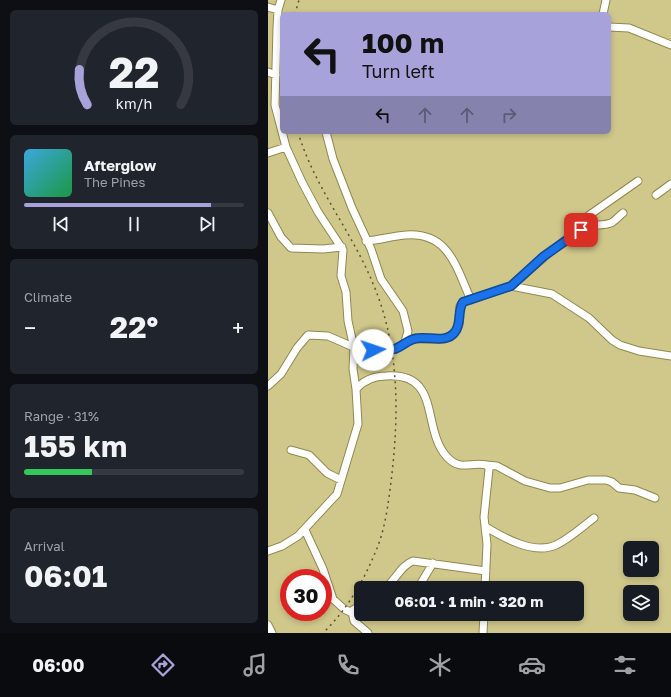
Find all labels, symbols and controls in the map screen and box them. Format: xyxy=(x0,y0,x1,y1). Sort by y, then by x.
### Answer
text: 100 m xyxy=(362,26,444,59)
icon: left xyxy=(296,28,348,80)
text: 22 xyxy=(109,47,159,97)
text: Turn left xyxy=(362,60,435,82)
text: km/h xyxy=(116,95,152,112)
icon: left xyxy=(372,104,394,126)
icon: ahead xyxy=(414,104,436,126)
icon: ahead xyxy=(456,104,478,126)
icon: right xyxy=(498,104,520,126)
text: Afterglow xyxy=(84,156,156,174)
text: The Pines xyxy=(84,174,145,190)
icon: previous xyxy=(50,213,72,235)
icon: pause xyxy=(123,213,145,235)
icon: next xyxy=(196,213,218,235)
pin xyxy=(564,213,598,247)
icon: arrive xyxy=(570,219,592,241)
text: Climate xyxy=(24,289,72,305)
text: 22° xyxy=(110,309,158,345)
text: − xyxy=(24,314,36,341)
text: + xyxy=(232,314,244,341)
position arrow xyxy=(352,329,394,371)
text: Range · 31% xyxy=(24,408,99,424)
text: 155 km xyxy=(24,428,127,464)
text: Arrival xyxy=(24,538,65,554)
map controls xyxy=(623,541,659,621)
button: sound xyxy=(623,541,659,577)
text: 06:01 xyxy=(24,558,107,594)
speed limit sign: 30 xyxy=(280,569,332,621)
button: layers xyxy=(623,585,659,621)
text: 06:01 · 1 min · 320 m xyxy=(395,592,543,610)
icon: directions xyxy=(149,651,177,679)
icon: music xyxy=(241,651,269,679)
icon: phone xyxy=(334,651,362,679)
icon: climate xyxy=(426,651,454,679)
icon: car xyxy=(518,651,546,679)
icon: filters xyxy=(611,651,639,679)
text: 06:00 xyxy=(32,654,84,676)

